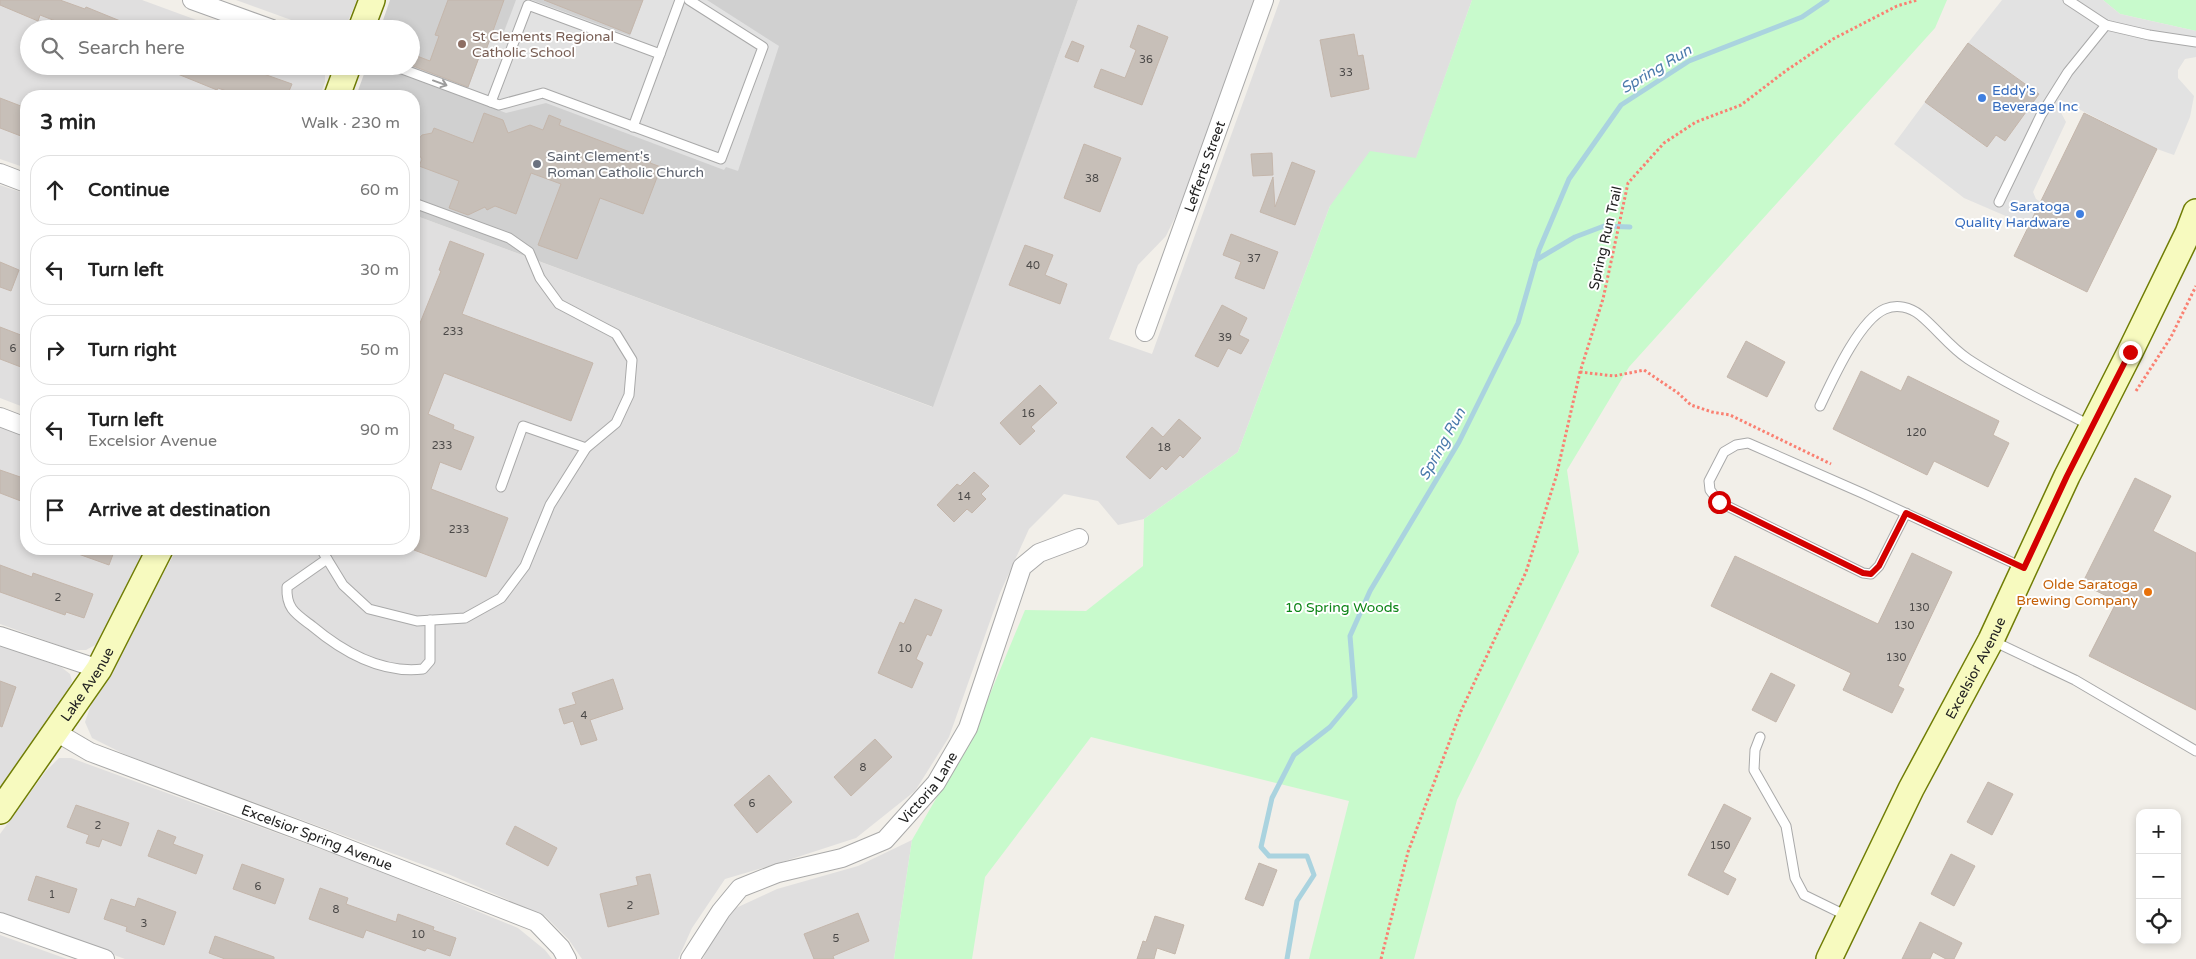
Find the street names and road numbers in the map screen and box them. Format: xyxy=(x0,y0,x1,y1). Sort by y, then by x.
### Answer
street label: Lefferts Street xyxy=(1181,118,1229,214)
street label: Spring Run Trail xyxy=(1585,185,1626,292)
street label: Excelsior Avenue xyxy=(1942,614,2010,722)
street label: Lake Avenue xyxy=(57,644,118,725)
street label: Victoria Lane xyxy=(895,749,961,828)
street label: Excelsior Spring Avenue xyxy=(239,801,395,874)

